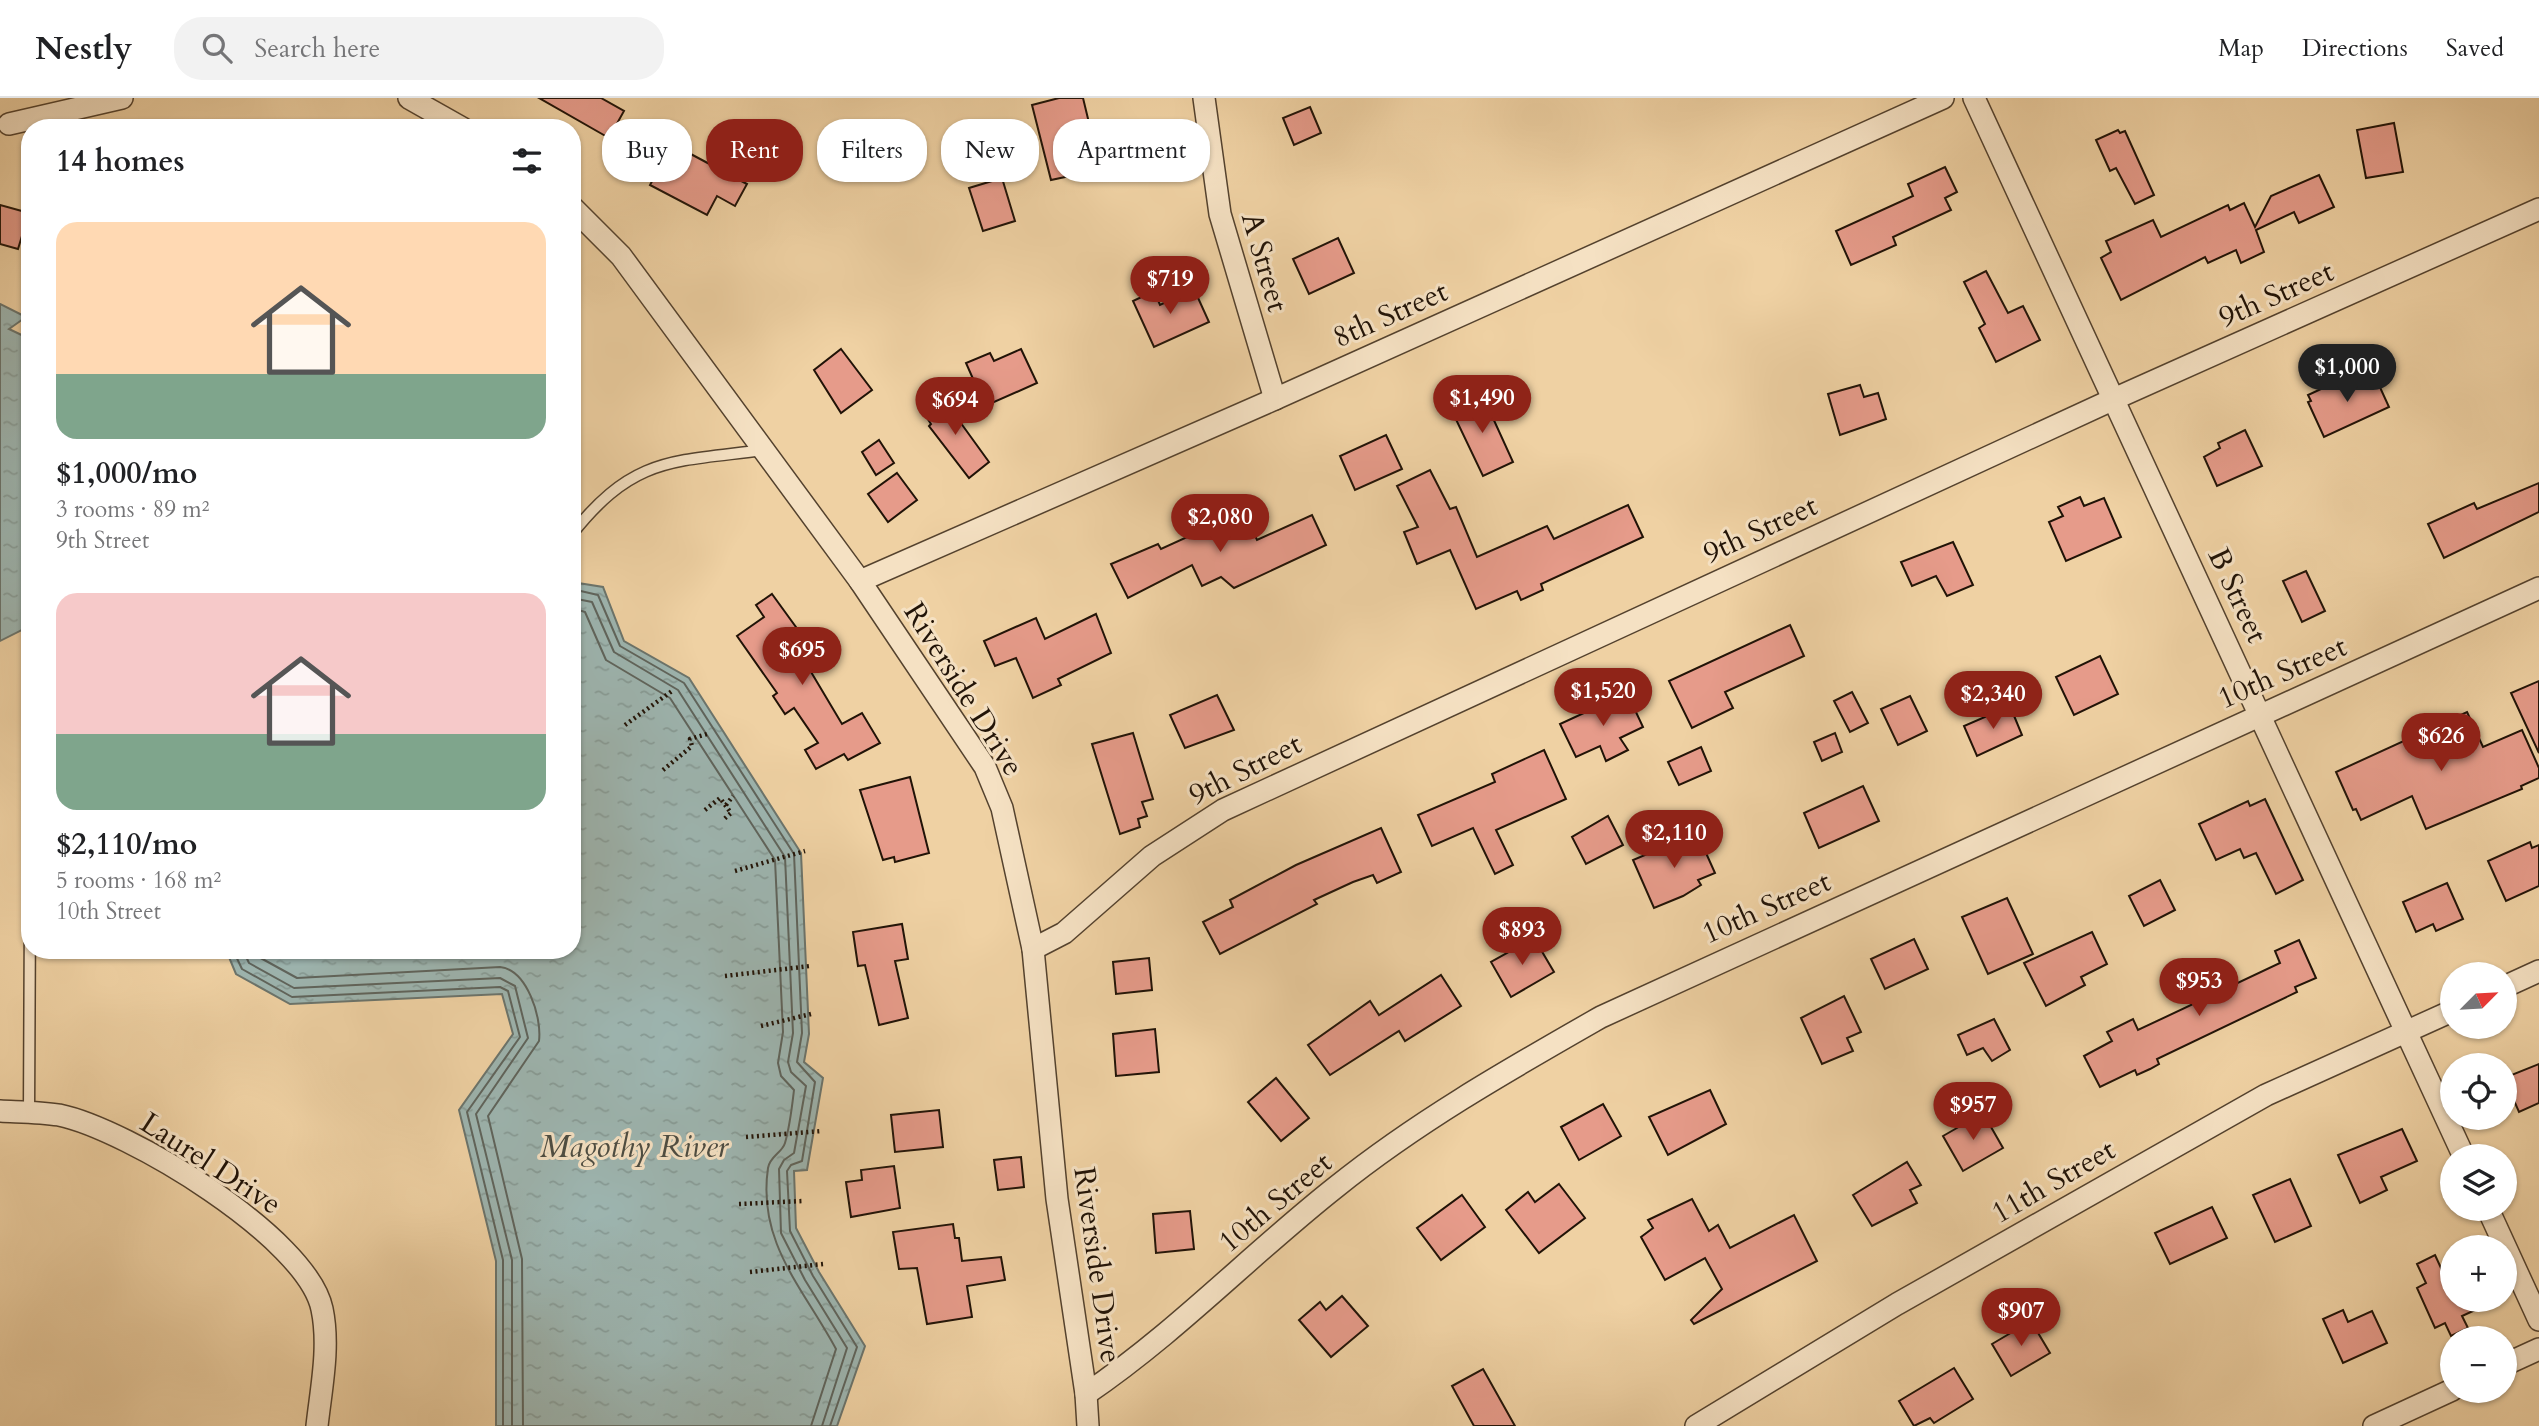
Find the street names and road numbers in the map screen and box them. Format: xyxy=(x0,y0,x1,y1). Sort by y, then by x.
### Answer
street label: A Street xyxy=(1231,208,1298,317)
street label: 9th Street xyxy=(2212,251,2341,338)
street label: 8th Street xyxy=(1326,271,1455,358)
street label: 9th Street xyxy=(1696,485,1824,574)
street label: B Street xyxy=(2198,541,2278,650)
street label: Riverside Drive xyxy=(894,595,1033,784)
street label: 10th Street xyxy=(2211,626,2354,719)
street label: 9th Street xyxy=(1182,723,1309,815)
street label: 10th Street xyxy=(1695,861,1838,954)
street label: Laurel Drive xyxy=(132,1103,289,1224)
street label: 11th Street xyxy=(1984,1129,2123,1233)
street label: 10th Street xyxy=(1210,1142,1341,1262)
street label: Riverside Drive xyxy=(1063,1164,1132,1366)

